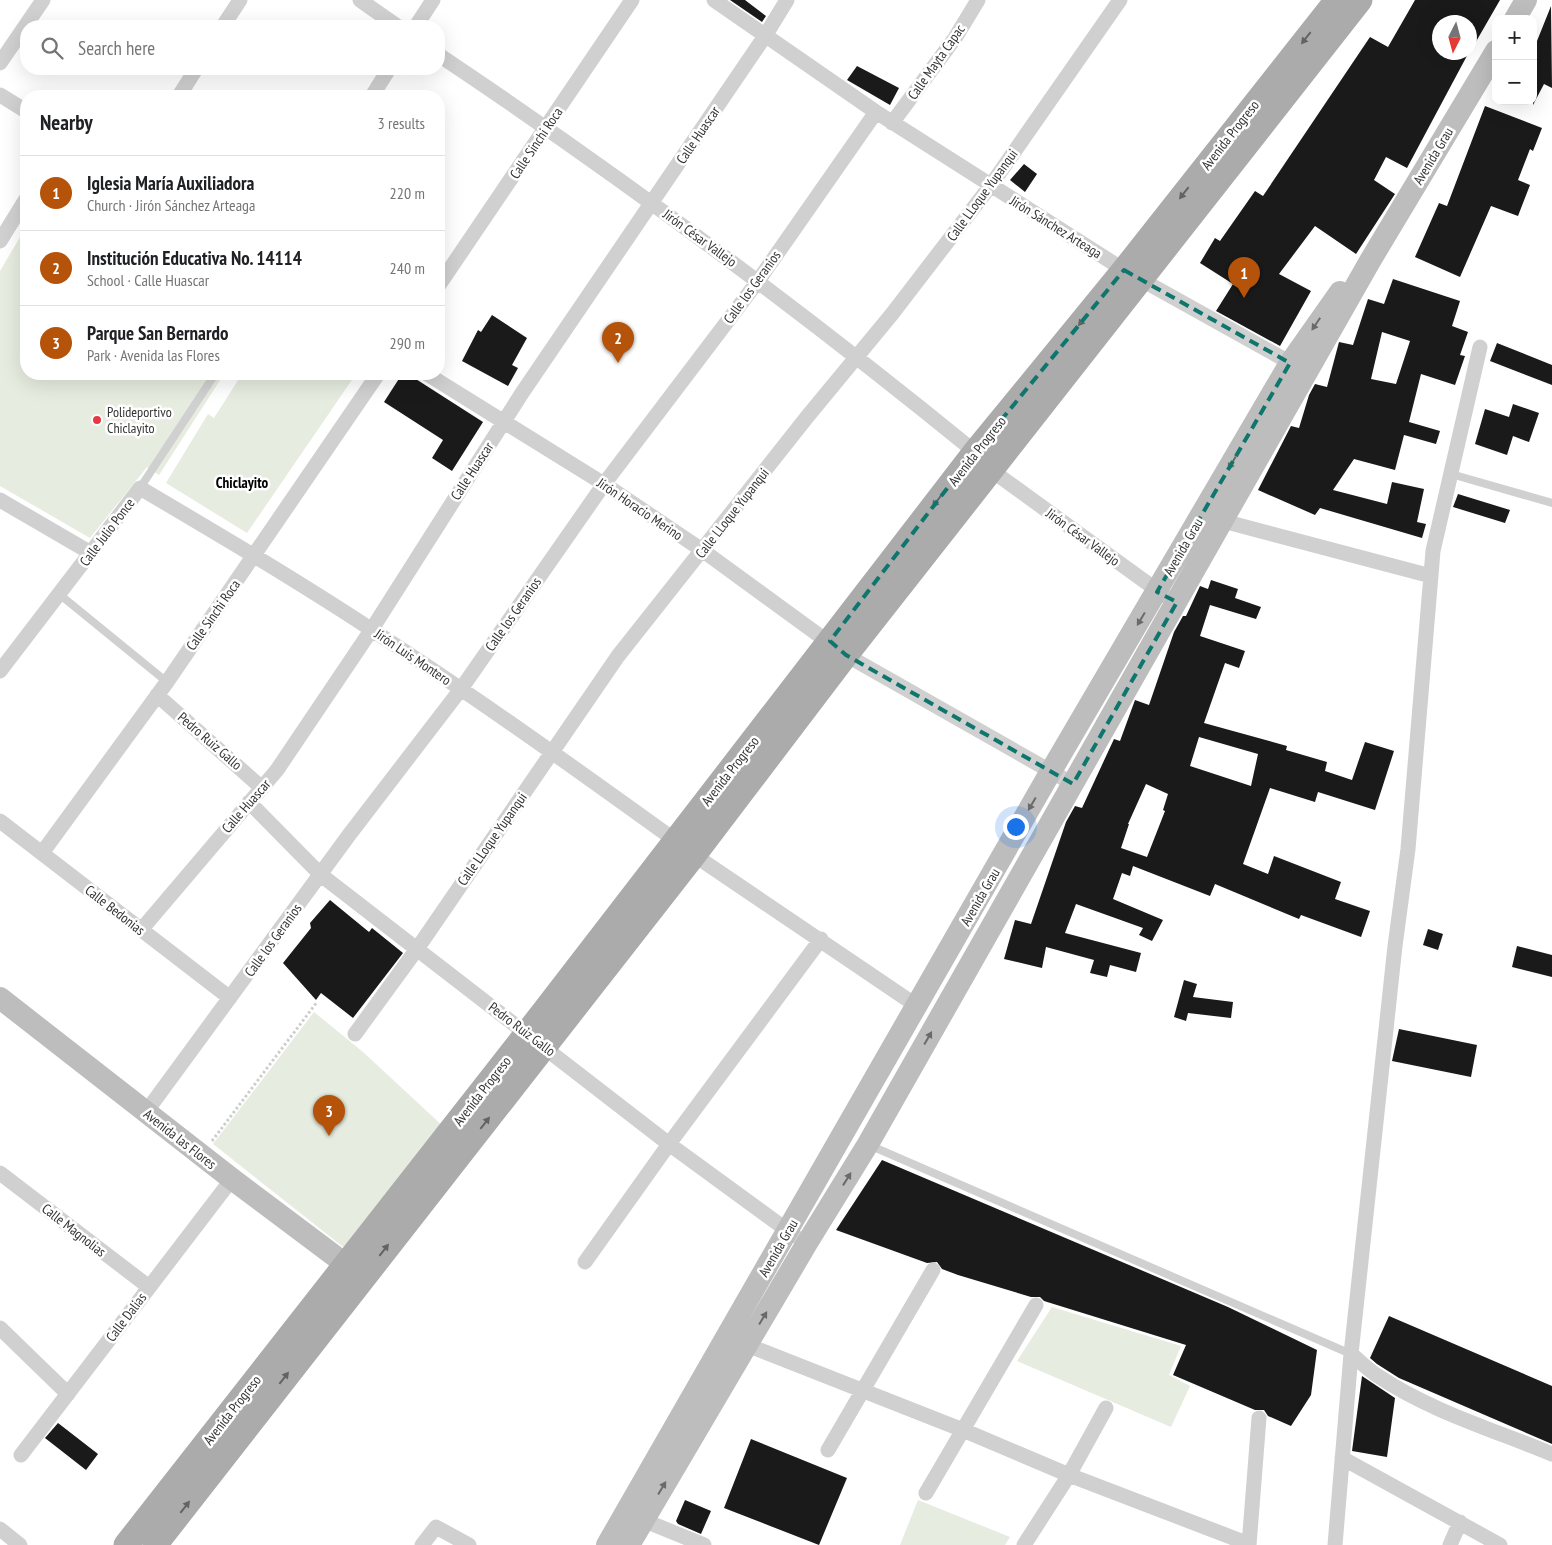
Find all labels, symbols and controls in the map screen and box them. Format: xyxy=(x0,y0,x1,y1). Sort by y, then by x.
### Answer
north arrow xyxy=(1432,15,1477,60)
map controls xyxy=(1492,15,1537,105)
button: + xyxy=(1492,15,1537,60)
search box xyxy=(20,20,445,75)
street label: Calle Mayta Capac xyxy=(903,21,969,103)
one-way arrow xyxy=(1301,31,1312,44)
icon: search xyxy=(38,34,66,62)
text: Search here xyxy=(78,36,155,60)
button: − xyxy=(1492,60,1537,105)
street label: Avenida Progreso xyxy=(1197,97,1263,173)
street label: Calle Huascar xyxy=(672,103,724,167)
street label: Calle Sinchi Roca xyxy=(506,104,566,182)
text: Nearby xyxy=(40,109,93,136)
text: 3 results xyxy=(378,113,425,133)
street label: Avenida Grau xyxy=(1409,124,1457,188)
street label: Calle LLoque Yupanqui xyxy=(943,145,1021,245)
text: Iglesia María Auxiliadora xyxy=(87,171,254,195)
text: 1 xyxy=(52,183,60,203)
text: 220 m xyxy=(390,183,425,203)
one-way arrow xyxy=(1179,186,1190,199)
street label: Jirón Sánchez Arteaga xyxy=(1006,191,1105,262)
text: Church · Jirón Sánchez Arteaga xyxy=(87,195,255,215)
street label: Jirón César Vallejo xyxy=(659,205,740,271)
text: Institución Educativa No. 14114 xyxy=(87,246,302,270)
street label: Calle los Geranios xyxy=(719,247,785,327)
pin: 1 xyxy=(1228,257,1260,298)
text: 2 xyxy=(52,258,60,278)
text: 240 m xyxy=(390,258,425,278)
text: School · Calle Huascar xyxy=(87,270,209,290)
one-way arrow xyxy=(1077,313,1088,326)
one-way arrow xyxy=(1311,318,1321,331)
text: Parque San Bernardo xyxy=(87,321,228,345)
pin: 2 xyxy=(602,322,634,363)
text: 3 xyxy=(52,333,60,353)
text: 290 m xyxy=(390,333,425,353)
text: Park · Avenida las Flores xyxy=(87,345,220,365)
place label: Polideportivo Chiclayito xyxy=(107,403,172,437)
street label: Avenida Progreso xyxy=(944,413,1010,489)
marker: Polideportivo Chiclayito xyxy=(91,414,103,426)
street label: Calle Huascar xyxy=(447,439,497,503)
one-way arrow xyxy=(1227,457,1236,470)
street label: Calle LLoque Yupanqui xyxy=(691,464,773,562)
district label: Chiclayito xyxy=(216,473,269,492)
street label: Jirón Horacio Merino xyxy=(593,473,686,544)
street label: Calle Julio Ponce xyxy=(76,494,139,570)
one-way arrow xyxy=(932,494,942,508)
street label: Jirón César Vallejo xyxy=(1042,504,1123,570)
street label: Avenida Grau xyxy=(1159,515,1207,579)
street label: Calle los Geranios xyxy=(481,573,545,654)
street label: Calle Sinchi Roca xyxy=(182,576,244,654)
one-way arrow xyxy=(1137,612,1146,625)
street label: Jirón Luis Montero xyxy=(371,624,455,689)
street label: Pedro Ruiz Gallo xyxy=(174,708,246,774)
street label: Avenida Progreso xyxy=(697,733,763,809)
street label: Calle Huascar xyxy=(218,775,274,837)
street label: Calle LLoque Yupanqui xyxy=(453,789,531,889)
one-way arrow xyxy=(1028,797,1037,811)
your location xyxy=(1003,814,1029,840)
street label: Avenida Grau xyxy=(956,865,1004,929)
street label: Calle Bedonias xyxy=(81,881,149,939)
street label: Calle los Geranios xyxy=(240,900,306,980)
street label: Pedro Ruiz Gallo xyxy=(485,998,559,1060)
one-way arrow xyxy=(924,1032,933,1045)
street label: Avenida Progreso xyxy=(449,1053,515,1129)
pin: 3 xyxy=(313,1095,345,1136)
street label: Avenida las Flores xyxy=(140,1105,220,1173)
one-way arrow xyxy=(480,1116,491,1129)
one-way arrow xyxy=(842,1172,851,1185)
street label: Calle Magnolias xyxy=(38,1199,110,1261)
street label: Avenida Grau xyxy=(754,1216,802,1280)
one-way arrow xyxy=(379,1244,390,1257)
street label: Calle Dalias xyxy=(102,1289,150,1345)
one-way arrow xyxy=(758,1311,767,1324)
street label: Avenida Progreso xyxy=(199,1372,265,1448)
one-way arrow xyxy=(279,1372,290,1385)
one-way arrow xyxy=(658,1481,667,1494)
one-way arrow xyxy=(179,1500,190,1513)

